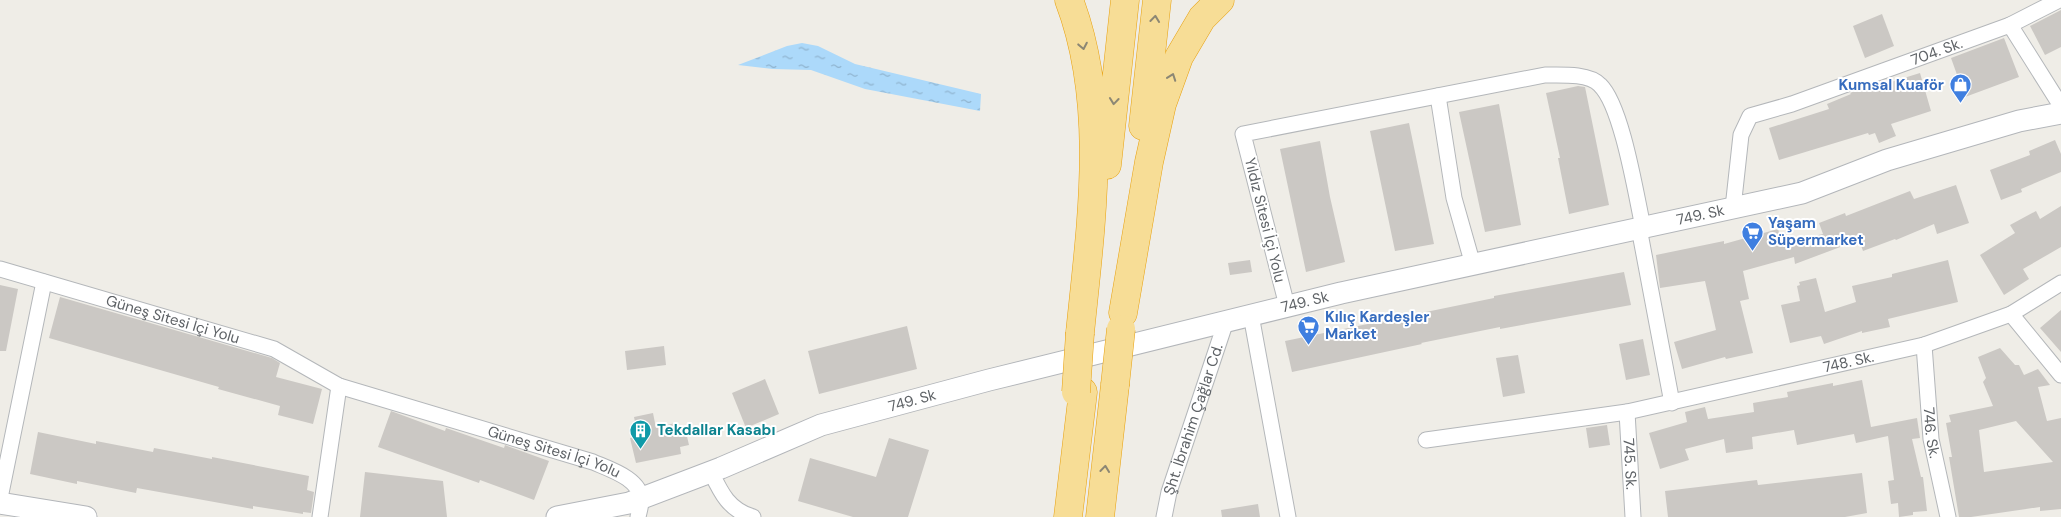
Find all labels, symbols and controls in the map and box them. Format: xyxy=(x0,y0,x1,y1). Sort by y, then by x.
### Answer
one-way arrow xyxy=(1149,15,1160,23)
street label: 704. Sk. xyxy=(1908,33,1965,70)
one-way arrow xyxy=(1077,42,1087,51)
one-way arrow xyxy=(1166,73,1176,82)
shop icon: Kumsal Kuaför xyxy=(1948,73,1972,104)
place label: Kumsal Kuaför xyxy=(1838,75,1944,95)
one-way arrow xyxy=(1109,97,1120,105)
street label: Yıldız Sitesi İçi Yolu xyxy=(1240,156,1290,284)
street label: 749. Sk xyxy=(1675,200,1727,230)
place label: Yaşam Süpermarket xyxy=(1768,213,1864,250)
supermarket icon: Yaşam Süpermarket xyxy=(1740,220,1764,251)
street label: 749. Sk xyxy=(1279,286,1331,317)
street label: Güneş Sitesi İçi Yolu xyxy=(104,290,242,348)
place label: Kılıç Kardeşler Market xyxy=(1325,307,1430,344)
supermarket icon: Kılıç Kardeşler Market xyxy=(1297,314,1321,345)
street label: Şht. İbrahim Çağlar Cd. xyxy=(1159,341,1228,498)
street label: 748. Sk. xyxy=(1821,347,1876,377)
street label: 749. Sk xyxy=(886,385,939,417)
street label: 746. Sk. xyxy=(1919,406,1945,460)
building icon: Tekdallar Kasabı xyxy=(629,418,653,449)
place label: Tekdallar Kasabı xyxy=(657,420,775,440)
street label: Güneş Sitesi İçi Yolu xyxy=(485,421,624,482)
street label: 745. Sk. xyxy=(1619,438,1641,490)
one-way arrow xyxy=(1100,464,1111,472)

